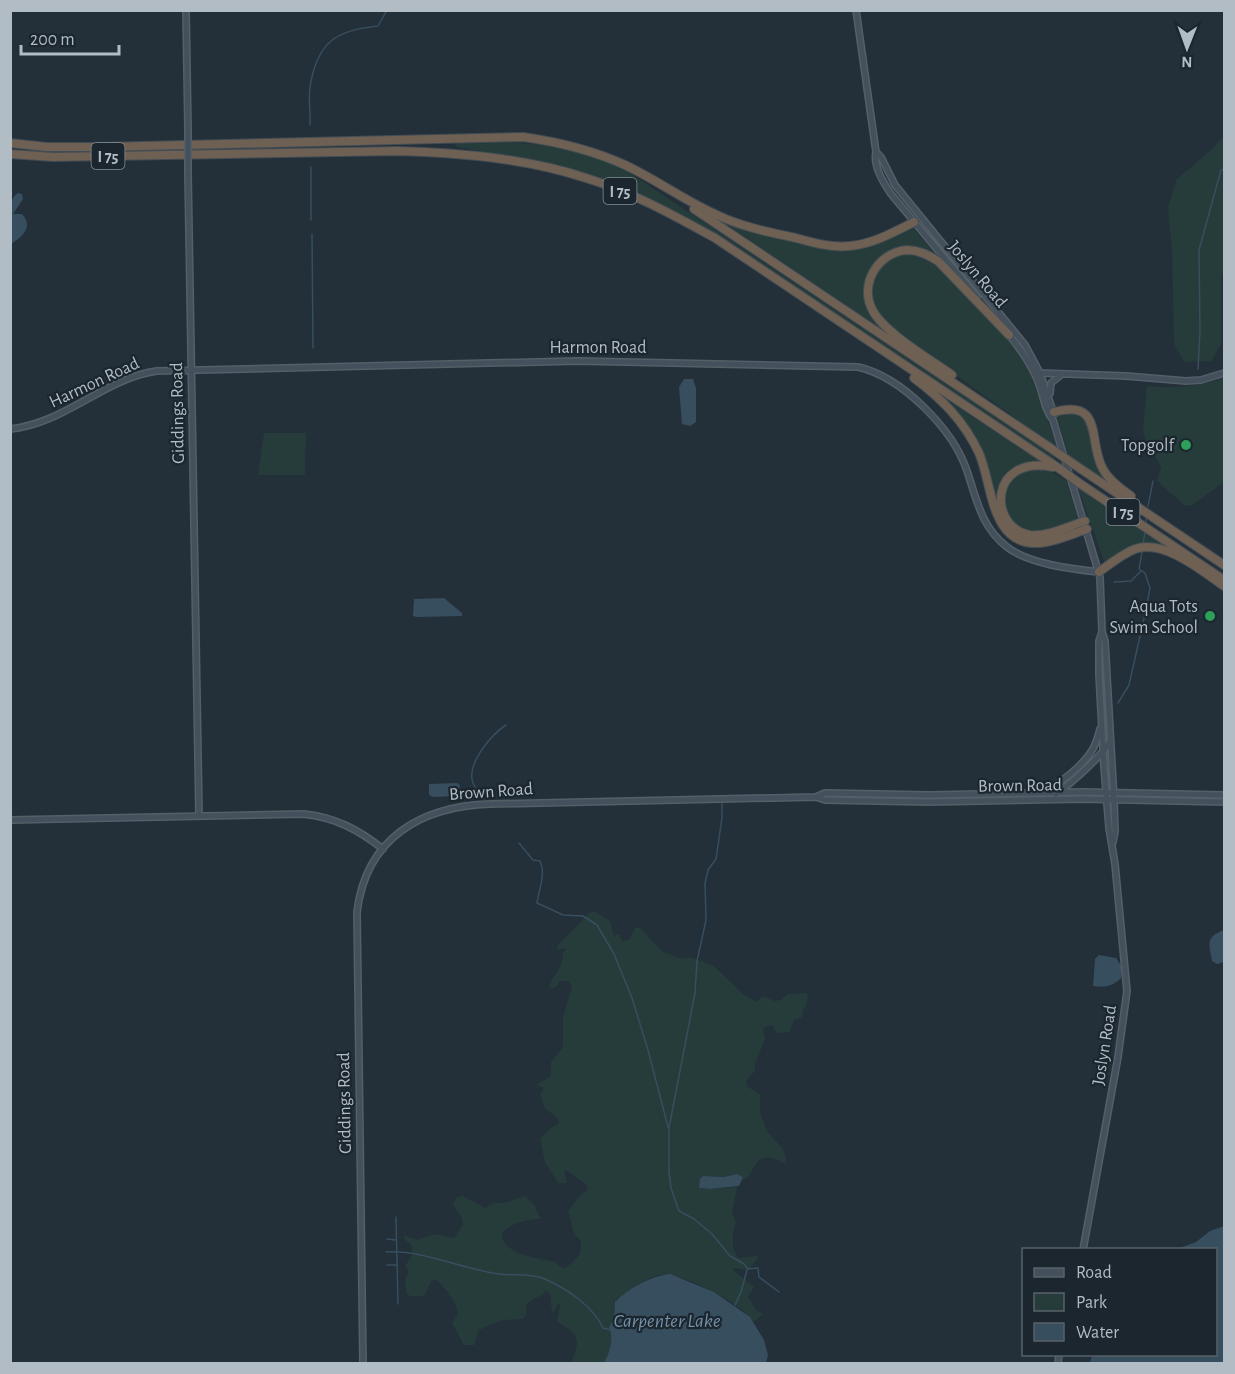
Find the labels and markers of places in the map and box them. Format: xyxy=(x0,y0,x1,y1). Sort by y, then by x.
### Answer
place label: Topgolf xyxy=(1121,437,1176,455)
marker: Topgolf xyxy=(1179,438,1193,452)
place label: Aqua Tots Swim School xyxy=(1109,598,1198,637)
marker: Aqua Tots Swim School xyxy=(1203,609,1217,623)

